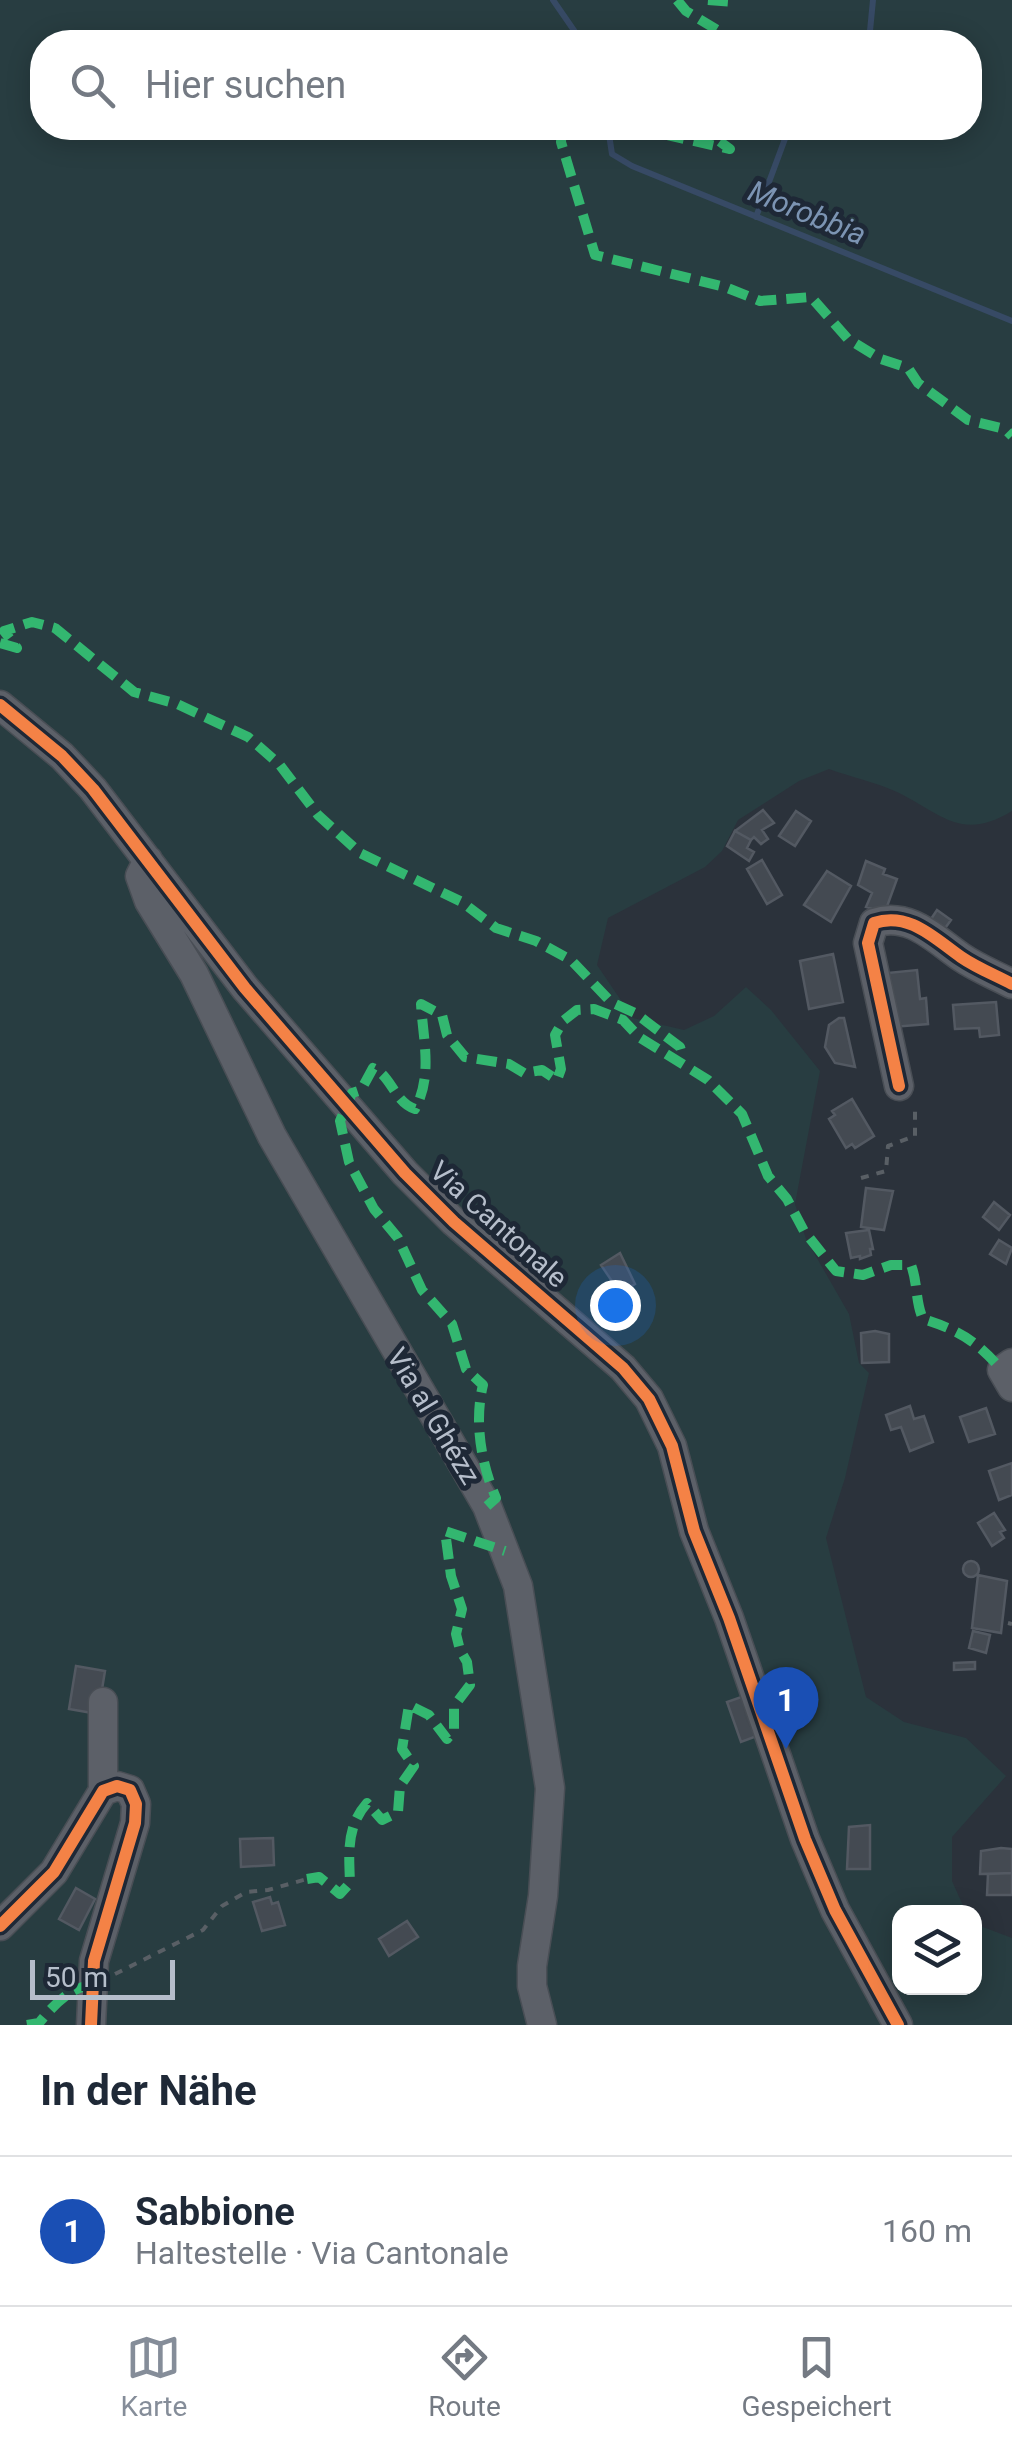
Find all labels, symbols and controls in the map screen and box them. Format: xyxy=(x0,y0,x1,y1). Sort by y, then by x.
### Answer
search box xyxy=(30,30,982,140)
icon: search xyxy=(65,58,120,113)
text: Hier suchen xyxy=(145,63,346,107)
water label: Morobbia xyxy=(743,173,871,252)
street label: Via Cantonale xyxy=(423,1154,574,1294)
your location xyxy=(590,1280,641,1331)
street label: Via al Ghézz xyxy=(380,1342,487,1490)
pin: 1 xyxy=(754,1666,818,1749)
map controls xyxy=(892,1905,982,1995)
button: layers xyxy=(892,1905,982,1995)
scale bar xyxy=(30,1955,175,2000)
text: 50 m xyxy=(45,1961,108,1994)
text: In der Nähe xyxy=(40,2066,257,2115)
text: Sabbione xyxy=(135,2190,295,2234)
text: 1 xyxy=(63,2212,82,2250)
text: 160 m xyxy=(882,2212,972,2250)
text: Haltestelle · Via Cantonale xyxy=(135,2234,509,2272)
tab: Karte xyxy=(120,2330,187,2423)
tab: Route xyxy=(428,2330,501,2423)
tab: Gespeichert xyxy=(742,2330,892,2423)

